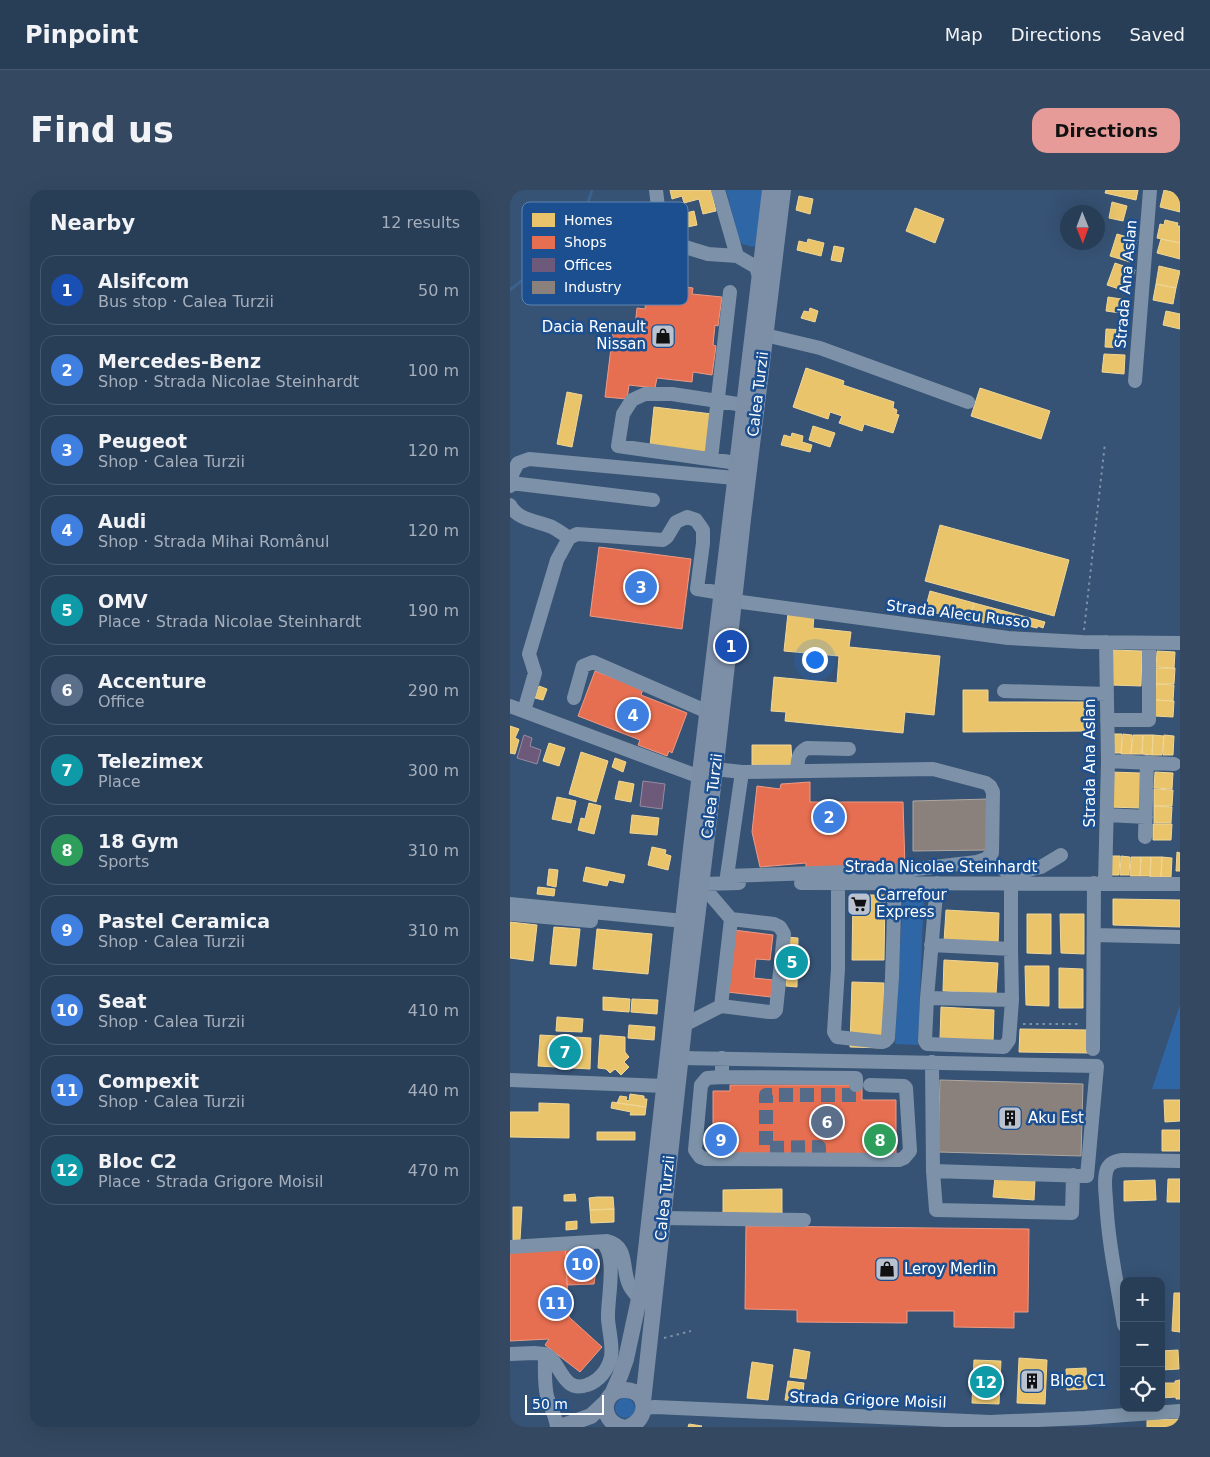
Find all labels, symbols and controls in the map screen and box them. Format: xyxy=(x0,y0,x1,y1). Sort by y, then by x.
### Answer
text: Pinpoint xyxy=(25,21,138,49)
text: Map xyxy=(945,24,983,45)
text: Directions xyxy=(1011,24,1101,45)
text: Saved xyxy=(1129,24,1185,45)
button: Directions xyxy=(1032,108,1180,153)
text: Find us xyxy=(30,110,174,150)
legend xyxy=(522,202,688,305)
north arrow xyxy=(1060,205,1105,250)
text: Nearby xyxy=(50,211,135,235)
text: Homes xyxy=(564,212,613,228)
text: 12 results xyxy=(381,213,460,232)
street label: Strada Ana Aslan xyxy=(1111,219,1141,349)
text: Shops xyxy=(564,234,607,250)
text: Offices xyxy=(564,257,612,273)
text: Alsifcom xyxy=(98,270,189,292)
text: Industry xyxy=(564,279,622,295)
text: 1 xyxy=(61,281,73,300)
text: 50 m xyxy=(418,281,459,300)
text: Bus stop · Calea Turzii xyxy=(98,292,274,311)
place label: Dacia Renault Nissan xyxy=(542,318,646,353)
shop icon: Dacia Renault Nissan xyxy=(650,323,676,349)
text: Mercedes-Benz xyxy=(98,350,261,372)
street label: Calea Turzii xyxy=(744,350,772,438)
text: 2 xyxy=(61,361,73,380)
text: 100 m xyxy=(408,361,459,380)
text: Shop · Strada Nicolae Steinhardt xyxy=(98,372,359,391)
text: Peugeot xyxy=(98,430,187,452)
text: 3 xyxy=(61,441,73,460)
text: 120 m xyxy=(408,441,459,460)
text: Shop · Calea Turzii xyxy=(98,452,245,471)
text: Audi xyxy=(98,510,146,532)
text: 4 xyxy=(61,521,73,540)
text: 120 m xyxy=(408,521,459,540)
text: Shop · Strada Mihai Românul xyxy=(98,532,329,551)
pin: 3 xyxy=(625,568,657,606)
text: OMV xyxy=(98,590,148,612)
street label: Strada Alecu Russo xyxy=(885,596,1031,632)
text: 5 xyxy=(61,601,73,620)
text: 190 m xyxy=(408,601,459,620)
text: Place · Strada Nicolae Steinhardt xyxy=(98,612,361,631)
pin: 1 xyxy=(715,627,747,665)
your location xyxy=(802,647,828,673)
text: Accenture xyxy=(98,670,207,692)
text: 6 xyxy=(61,681,73,700)
text: 290 m xyxy=(408,681,459,700)
text: Office xyxy=(98,692,145,711)
pin: 4 xyxy=(617,696,649,734)
street label: Strada Ana Aslan xyxy=(1081,699,1099,827)
text: Telezimex xyxy=(98,750,203,772)
street label: Calea Turzii xyxy=(698,752,726,840)
text: 7 xyxy=(61,761,73,780)
text: 300 m xyxy=(408,761,459,780)
text: Place xyxy=(98,772,141,791)
pin: 2 xyxy=(813,798,845,836)
text: 18 Gym xyxy=(98,830,179,852)
text: 8 xyxy=(61,841,73,860)
text: 310 m xyxy=(408,841,459,860)
text: Sports xyxy=(98,852,149,871)
street label: Strada Nicolae Steinhardt xyxy=(845,858,1037,876)
place label: Carrefour Express xyxy=(876,886,948,921)
supermarket icon: Carrefour Express xyxy=(846,891,872,917)
text: Pastel Ceramica xyxy=(98,910,270,932)
text: 9 xyxy=(61,921,73,940)
text: 310 m xyxy=(408,921,459,940)
text: Shop · Calea Turzii xyxy=(98,932,245,951)
pin: 5 xyxy=(776,943,808,981)
text: Seat xyxy=(98,990,146,1012)
text: 10 xyxy=(56,1001,78,1020)
text: 410 m xyxy=(408,1001,459,1020)
text: Shop · Calea Turzii xyxy=(98,1012,245,1031)
pin: 7 xyxy=(549,1033,581,1071)
text: Compexit xyxy=(98,1070,199,1092)
text: 11 xyxy=(56,1081,78,1100)
text: 440 m xyxy=(408,1081,459,1100)
text: Shop · Calea Turzii xyxy=(98,1092,245,1111)
pin: 6 xyxy=(811,1103,843,1141)
building icon: Aku Est xyxy=(997,1105,1023,1131)
place label: Aku Est xyxy=(1028,1109,1084,1127)
pin: 9 xyxy=(705,1121,737,1159)
pin: 8 xyxy=(864,1121,896,1159)
text: Bloc C2 xyxy=(98,1150,177,1172)
street label: Calea Turzii xyxy=(652,1154,678,1242)
text: 12 xyxy=(56,1161,78,1180)
text: 470 m xyxy=(408,1161,459,1180)
text: Place · Strada Grigore Moisil xyxy=(98,1172,323,1191)
pin: 10 xyxy=(566,1245,598,1283)
shop icon: Leroy Merlin xyxy=(874,1256,900,1282)
place label: Leroy Merlin xyxy=(904,1260,996,1278)
map controls xyxy=(1120,1277,1165,1412)
button: + xyxy=(1120,1277,1165,1322)
pin: 11 xyxy=(540,1284,572,1322)
button: − xyxy=(1120,1322,1165,1367)
pin: 12 xyxy=(970,1363,1002,1401)
button: locate xyxy=(1120,1367,1165,1412)
building icon: Bloc C1 xyxy=(1019,1368,1045,1394)
place label: Bloc C1 xyxy=(1050,1372,1107,1390)
street label: Strada Grigore Moisil xyxy=(789,1388,947,1412)
scale bar xyxy=(525,1392,604,1415)
text: 50 m xyxy=(532,1396,568,1412)

